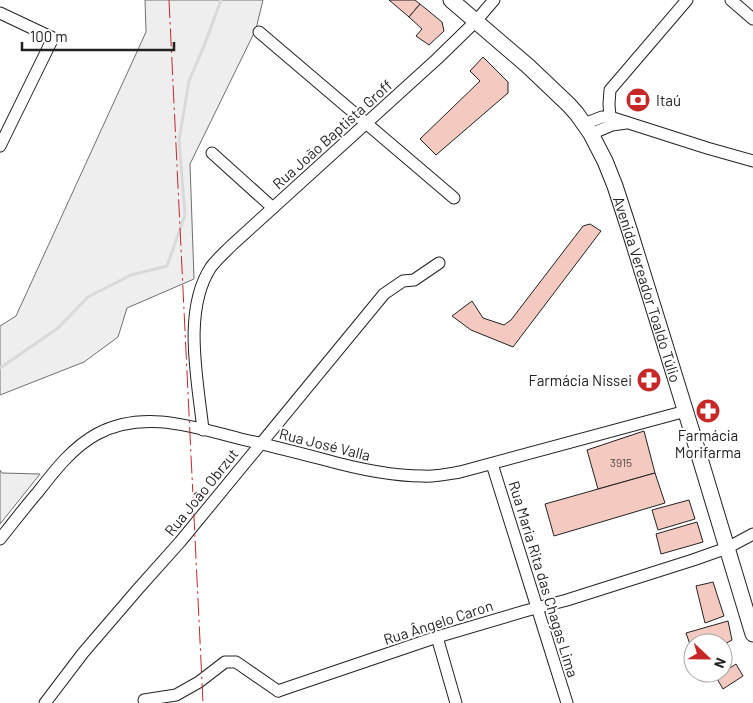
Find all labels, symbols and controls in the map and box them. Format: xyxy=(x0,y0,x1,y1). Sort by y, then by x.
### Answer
scale bar xyxy=(22,20,175,52)
text: 100 m xyxy=(30,27,68,45)
street label: Rua João Baptista Groff xyxy=(269,76,395,192)
bank icon: Itaú xyxy=(625,87,651,113)
place label: Itaú xyxy=(656,91,681,109)
street label: Avenida Vereador Toaldo Túlio xyxy=(610,194,685,384)
pharmacy icon: Farmácia Nissei xyxy=(636,367,662,393)
place label: Farmácia Nissei xyxy=(529,371,632,389)
pharmacy icon: Farmácia Morifarma xyxy=(695,398,721,424)
street label: Rua José Valla xyxy=(278,424,372,464)
place label: Farmácia Morifarma xyxy=(675,426,741,461)
street label: Rua João Obrzut xyxy=(160,445,242,539)
house number: 3915 xyxy=(610,455,632,469)
street label: Rua Maria Rita das Chagas Lima xyxy=(505,479,583,679)
street label: Rua Ângelo Caron xyxy=(381,596,495,648)
north arrow xyxy=(683,633,733,683)
text: N xyxy=(711,656,730,671)

